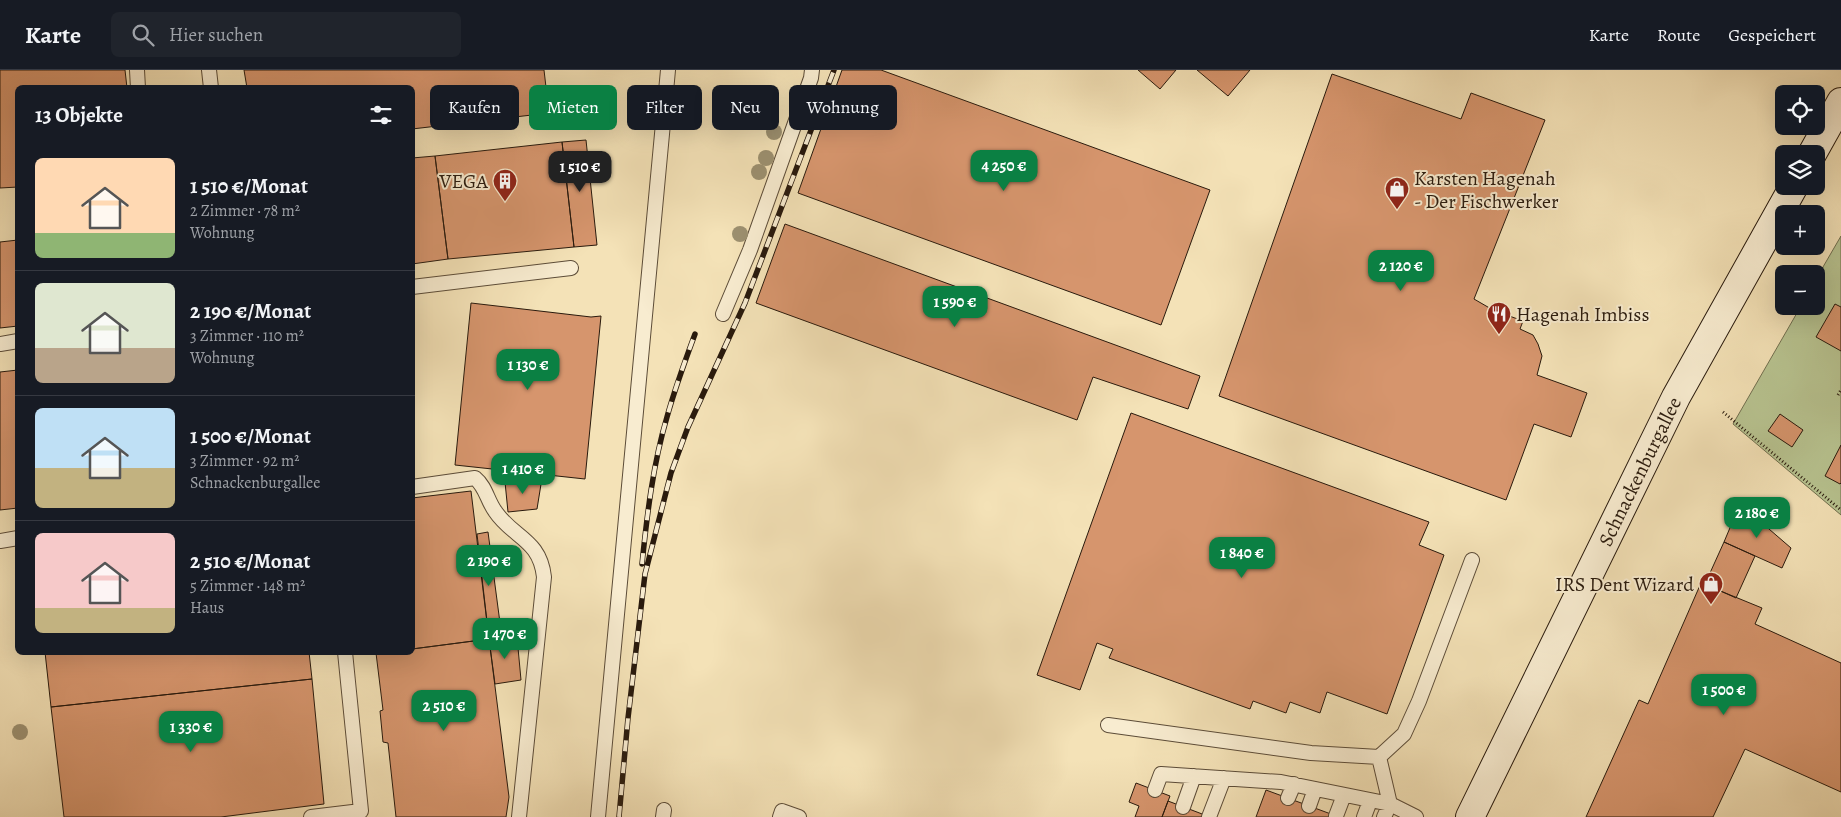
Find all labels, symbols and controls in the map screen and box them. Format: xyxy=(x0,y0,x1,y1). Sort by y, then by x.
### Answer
search box xyxy=(111,12,461,57)
text: Karte xyxy=(25,19,81,51)
icon: search xyxy=(129,21,157,49)
text: Hier suchen xyxy=(169,22,263,48)
text: Karte xyxy=(1589,23,1629,47)
text: Route xyxy=(1657,23,1700,47)
text: Gespeichert xyxy=(1728,23,1816,47)
chip: Kaufen xyxy=(430,85,519,130)
chip: Mieten xyxy=(529,85,617,130)
chip: Filter xyxy=(627,85,702,130)
chip: Neu xyxy=(712,85,779,130)
chip: Wohnung xyxy=(789,85,897,130)
map controls xyxy=(1775,85,1825,315)
button: locate xyxy=(1775,85,1825,135)
text: 13 Objekte xyxy=(35,101,123,129)
icon: filters xyxy=(367,101,395,129)
button: layers xyxy=(1775,145,1825,195)
pin: 1 510 € xyxy=(534,150,626,193)
pin: 4 250 € xyxy=(958,150,1050,192)
text: 4 250 € xyxy=(982,155,1026,177)
text: 1 510 € xyxy=(559,156,601,178)
place label: Karsten Hagenah - Der Fischwerker xyxy=(1414,165,1559,215)
place label: VEGA xyxy=(438,168,488,195)
building icon: VEGA xyxy=(492,168,518,202)
text: 1 510 €/Monat xyxy=(190,172,308,200)
shop icon: Karsten Hagenah - Der Fischwerker xyxy=(1384,176,1410,210)
icon: home xyxy=(75,178,135,238)
text: 2 Zimmer · 78 m² xyxy=(190,200,300,222)
button: + xyxy=(1775,205,1825,255)
text: Wohnung xyxy=(190,222,254,244)
pin: 2 120 € xyxy=(1355,250,1447,292)
text: 2 120 € xyxy=(1379,255,1423,277)
button: − xyxy=(1775,265,1825,315)
pin: 1 590 € xyxy=(909,286,1001,328)
text: 1 590 € xyxy=(934,291,976,313)
text: 2 190 €/Monat xyxy=(190,297,311,325)
restaurant icon: Hagenah Imbiss xyxy=(1486,301,1512,335)
place label: Hagenah Imbiss xyxy=(1516,301,1649,328)
icon: home xyxy=(75,303,135,363)
text: 3 Zimmer · 110 m² xyxy=(190,325,304,347)
text: Wohnung xyxy=(190,347,254,369)
pin: 1 130 € xyxy=(482,348,574,391)
text: 1 130 € xyxy=(507,354,549,376)
street label: Schnackenburgallee xyxy=(1592,392,1688,551)
text: 1 500 €/Monat xyxy=(190,422,311,450)
icon: home xyxy=(75,428,135,488)
text: 3 Zimmer · 92 m² xyxy=(190,450,299,472)
pin: 1 410 € xyxy=(477,452,569,495)
text: 1 410 € xyxy=(502,458,544,480)
text: Schnackenburgallee xyxy=(190,472,320,494)
pin: 2 180 € xyxy=(1711,496,1803,539)
text: 2 180 € xyxy=(1735,502,1779,524)
pin: 1 840 € xyxy=(1196,536,1288,579)
text: 1 840 € xyxy=(1220,542,1264,564)
pin: 2 190 € xyxy=(443,544,535,587)
text: 2 510 €/Monat xyxy=(190,547,311,575)
text: 2 190 € xyxy=(467,550,511,572)
icon: home xyxy=(75,553,135,613)
place label: IRS Dent Wizard xyxy=(1555,571,1694,598)
shop icon: IRS Dent Wizard xyxy=(1698,571,1724,605)
text: 5 Zimmer · 148 m² xyxy=(190,575,305,597)
text: Haus xyxy=(190,597,224,619)
pin: 1 470 € xyxy=(459,618,551,660)
text: 1 470 € xyxy=(484,623,526,645)
pin: 1 500 € xyxy=(1678,674,1770,716)
text: 1 500 € xyxy=(1702,679,1746,701)
pin: 2 510 € xyxy=(398,690,490,732)
text: 2 510 € xyxy=(422,695,466,717)
pin: 1 330 € xyxy=(145,710,237,753)
text: 1 330 € xyxy=(170,716,212,738)

